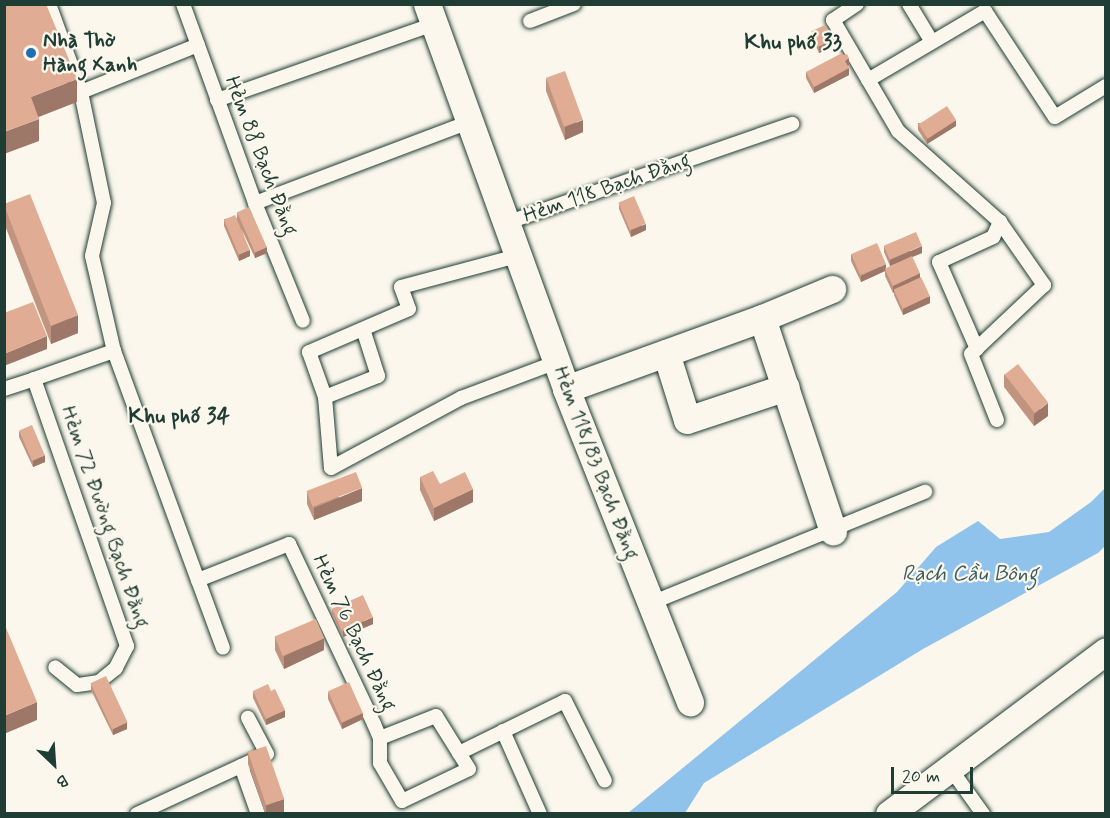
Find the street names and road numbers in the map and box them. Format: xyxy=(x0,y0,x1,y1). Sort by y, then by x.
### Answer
street label: Hẻm 88 Bạch Đằng xyxy=(219,73,303,239)
street label: Hẻm 118 Bạch Đằng xyxy=(520,148,694,228)
street label: Hẻm 118/83 Bạch Đằng xyxy=(547,363,645,563)
street label: Hẻm 72 Đường Bạch Đằng xyxy=(55,403,155,631)
street label: Hẻm 76 Bạch Đằng xyxy=(307,551,401,715)

